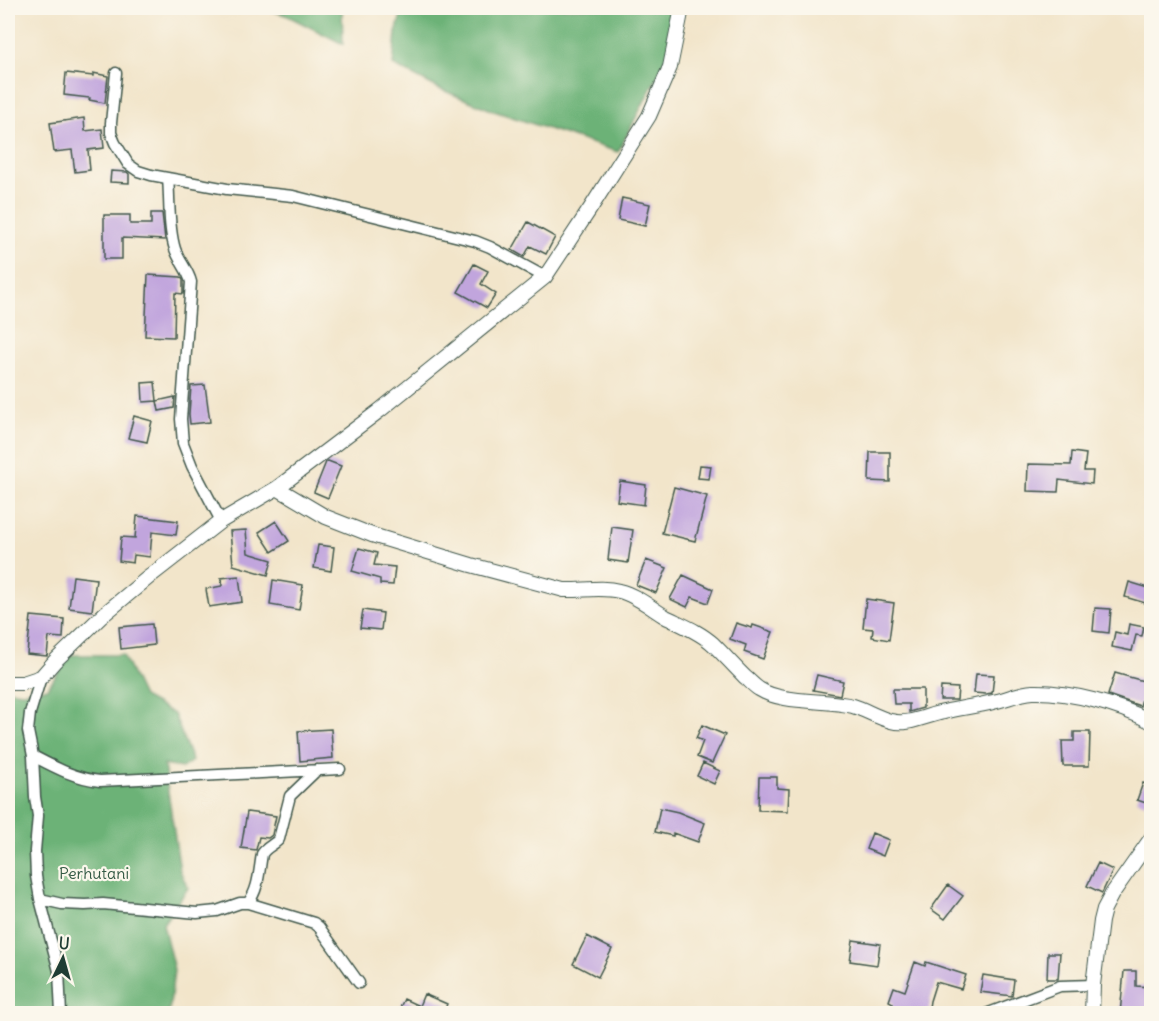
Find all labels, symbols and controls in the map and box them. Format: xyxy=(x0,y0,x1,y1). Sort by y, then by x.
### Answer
park label: Perhutani xyxy=(59,863,129,883)
north arrow xyxy=(33,928,93,988)
text: U xyxy=(58,933,71,953)

